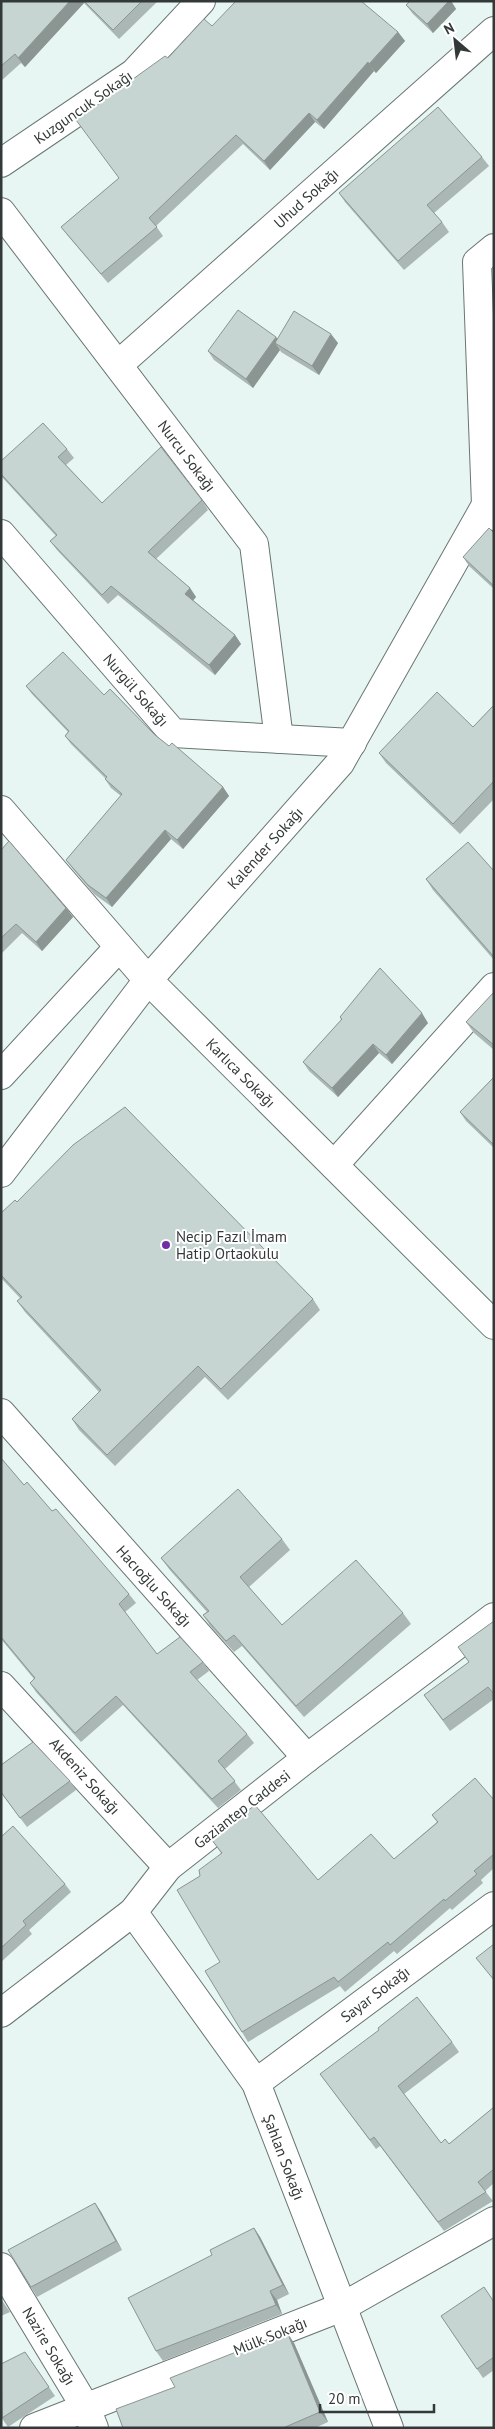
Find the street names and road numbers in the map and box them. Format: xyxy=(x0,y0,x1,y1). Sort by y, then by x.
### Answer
street label: Kuzguncuk Sokağı xyxy=(30,66,136,148)
street label: Uhud Sokağı xyxy=(270,164,342,232)
street label: Nurcu Sokağı xyxy=(154,416,220,496)
street label: Nurgül Sokağı xyxy=(99,650,173,730)
street label: Kalender Sokağı xyxy=(223,803,307,893)
street label: Karlıca Sokağı xyxy=(202,1034,280,1112)
street label: Hacıoğlu Sokağı xyxy=(112,1541,196,1631)
street label: Akdeniz Sokağı xyxy=(46,1734,124,1818)
street label: Gaziantep Caddesi xyxy=(190,1765,294,1853)
street label: Sayar Sokağı xyxy=(337,1962,413,2026)
street label: Şahlan Sokağı xyxy=(259,2111,309,2203)
street label: Nazire Sokağı xyxy=(18,2304,80,2388)
street label: Mülk Sokağı xyxy=(230,2313,310,2359)

